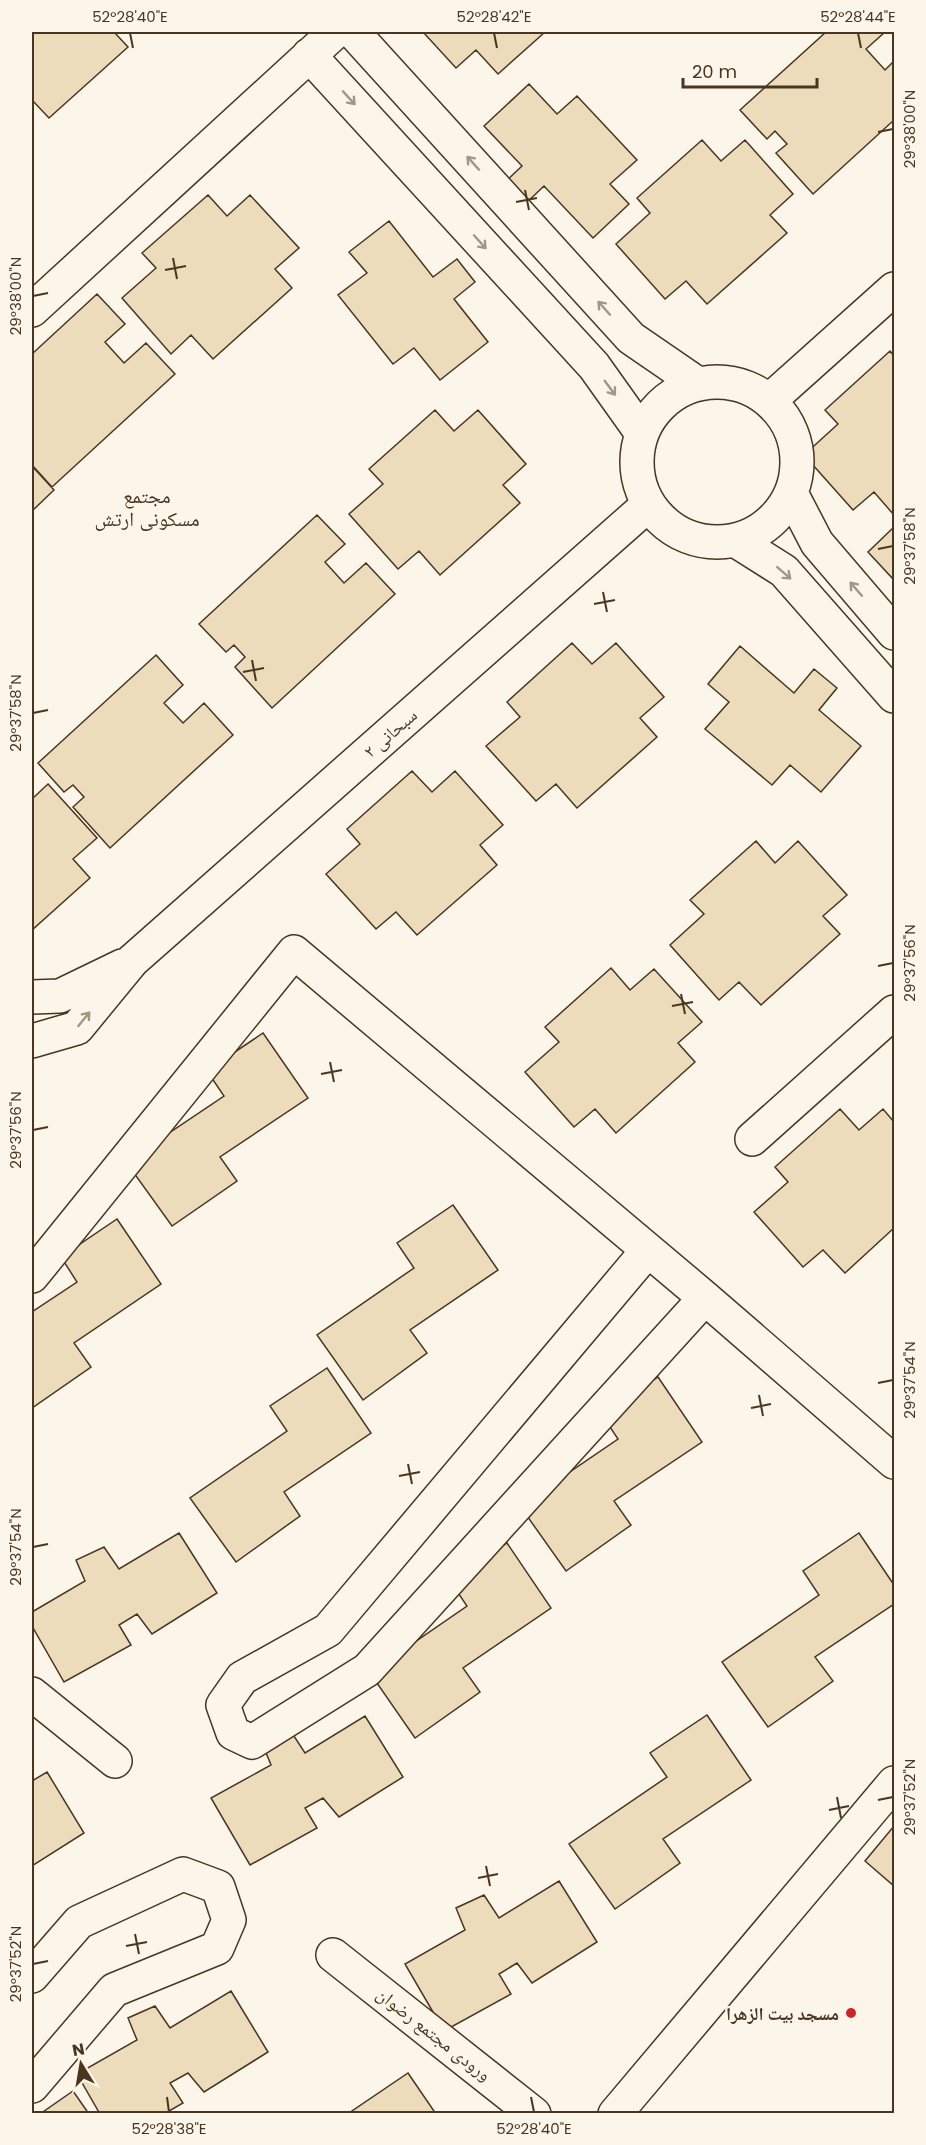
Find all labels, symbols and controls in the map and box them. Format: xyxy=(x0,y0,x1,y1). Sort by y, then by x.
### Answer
text: 52°28'40"E xyxy=(92,6,168,27)
text: 52°28'42"E xyxy=(457,6,531,27)
text: 52°28'44"E xyxy=(820,6,896,27)
scale bar xyxy=(683,51,816,89)
text: 20 m xyxy=(692,59,737,84)
one-way arrow xyxy=(342,90,356,105)
text: 29°38'00"N xyxy=(899,90,920,168)
one-way arrow xyxy=(466,156,480,171)
one-way arrow xyxy=(473,234,487,249)
text: 29°38'00"N xyxy=(5,257,26,335)
one-way arrow xyxy=(597,301,611,316)
one-way arrow xyxy=(603,379,616,395)
district label: مجتمع مسکونی ارتش xyxy=(94,482,200,533)
text: 29°37'58"N xyxy=(899,507,920,585)
one-way arrow xyxy=(776,566,791,580)
one-way arrow xyxy=(849,582,863,597)
text: 29°37'58"N xyxy=(5,674,26,752)
street label: سبحانی ۲ xyxy=(358,703,422,763)
text: 29°37'56"N xyxy=(899,924,920,1002)
one-way arrow xyxy=(77,1012,91,1027)
text: 29°37'56"N xyxy=(5,1091,26,1169)
text: 29°37'54"N xyxy=(899,1341,920,1419)
text: 29°37'54"N xyxy=(5,1508,26,1586)
text: 29°37'52"N xyxy=(899,1759,920,1835)
text: 29°37'52"N xyxy=(5,1926,26,2002)
street label: ورودی مجتمع رضوان xyxy=(372,1981,496,2087)
place label: مسجد بیت الزهرا xyxy=(726,2001,839,2026)
marker: مسجد بیت الزهرا xyxy=(844,2006,858,2020)
north arrow xyxy=(51,2034,111,2094)
text: N xyxy=(70,2037,86,2062)
text: 52°28'38"E xyxy=(131,2118,207,2139)
text: 52°28'40"E xyxy=(496,2118,572,2139)

